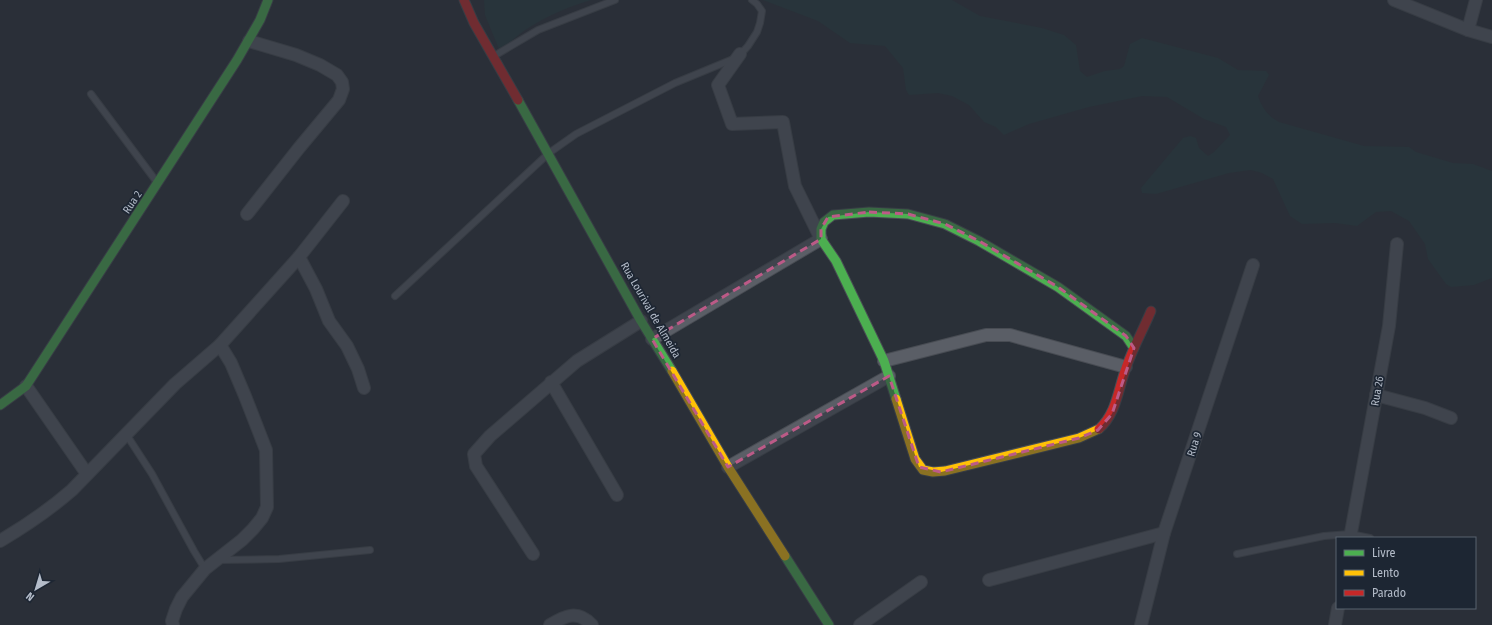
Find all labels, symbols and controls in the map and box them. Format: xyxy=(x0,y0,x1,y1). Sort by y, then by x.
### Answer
street label: Rua 2 xyxy=(120,188,145,216)
street label: Rua Lourival de Almeida xyxy=(618,260,683,361)
street label: Rua 26 xyxy=(1368,375,1387,407)
street label: Rua 9 xyxy=(1184,430,1205,458)
legend xyxy=(1336,537,1476,609)
text: Livre xyxy=(1372,546,1396,560)
text: Lento xyxy=(1372,566,1399,580)
north arrow xyxy=(16,569,56,609)
text: Parado xyxy=(1372,586,1406,600)
text: N xyxy=(24,589,37,604)

